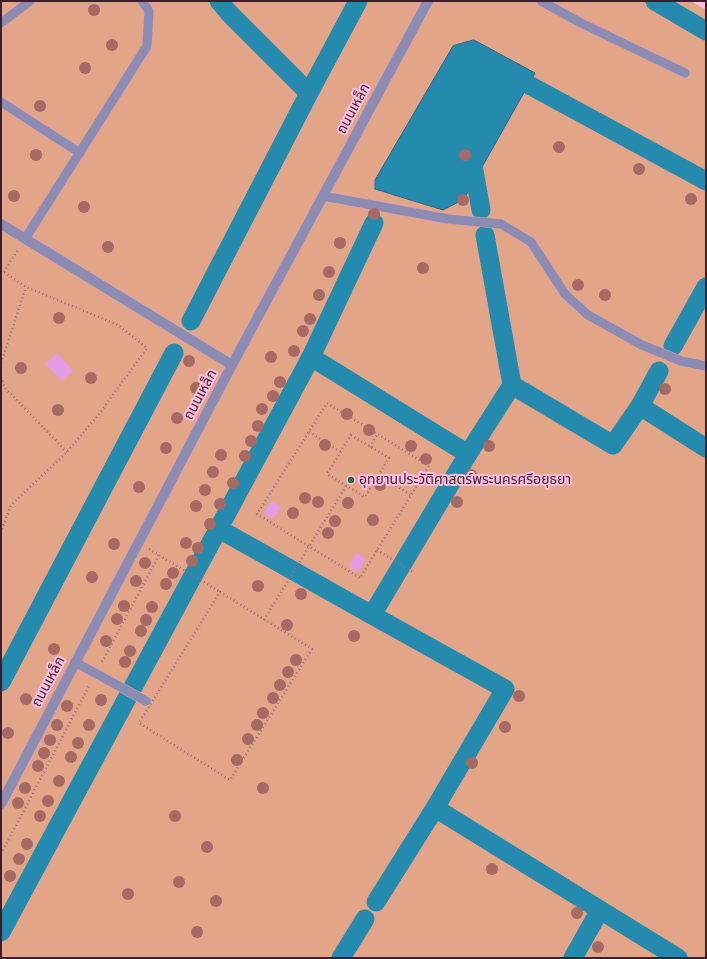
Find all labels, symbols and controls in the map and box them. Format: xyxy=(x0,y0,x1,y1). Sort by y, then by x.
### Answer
street label: ถนนเหล็ก xyxy=(334,81,374,137)
street label: ถนนเหล็ก xyxy=(181,367,221,423)
place label: อุทยานประวัติศาสตร์พระนครศรีอยุธยา xyxy=(359,472,571,488)
marker: อุทยานประวัติศาสตร์พระนครศรีอยุธยา xyxy=(346,475,356,485)
street label: ถนนเหล็ก xyxy=(29,654,69,710)

